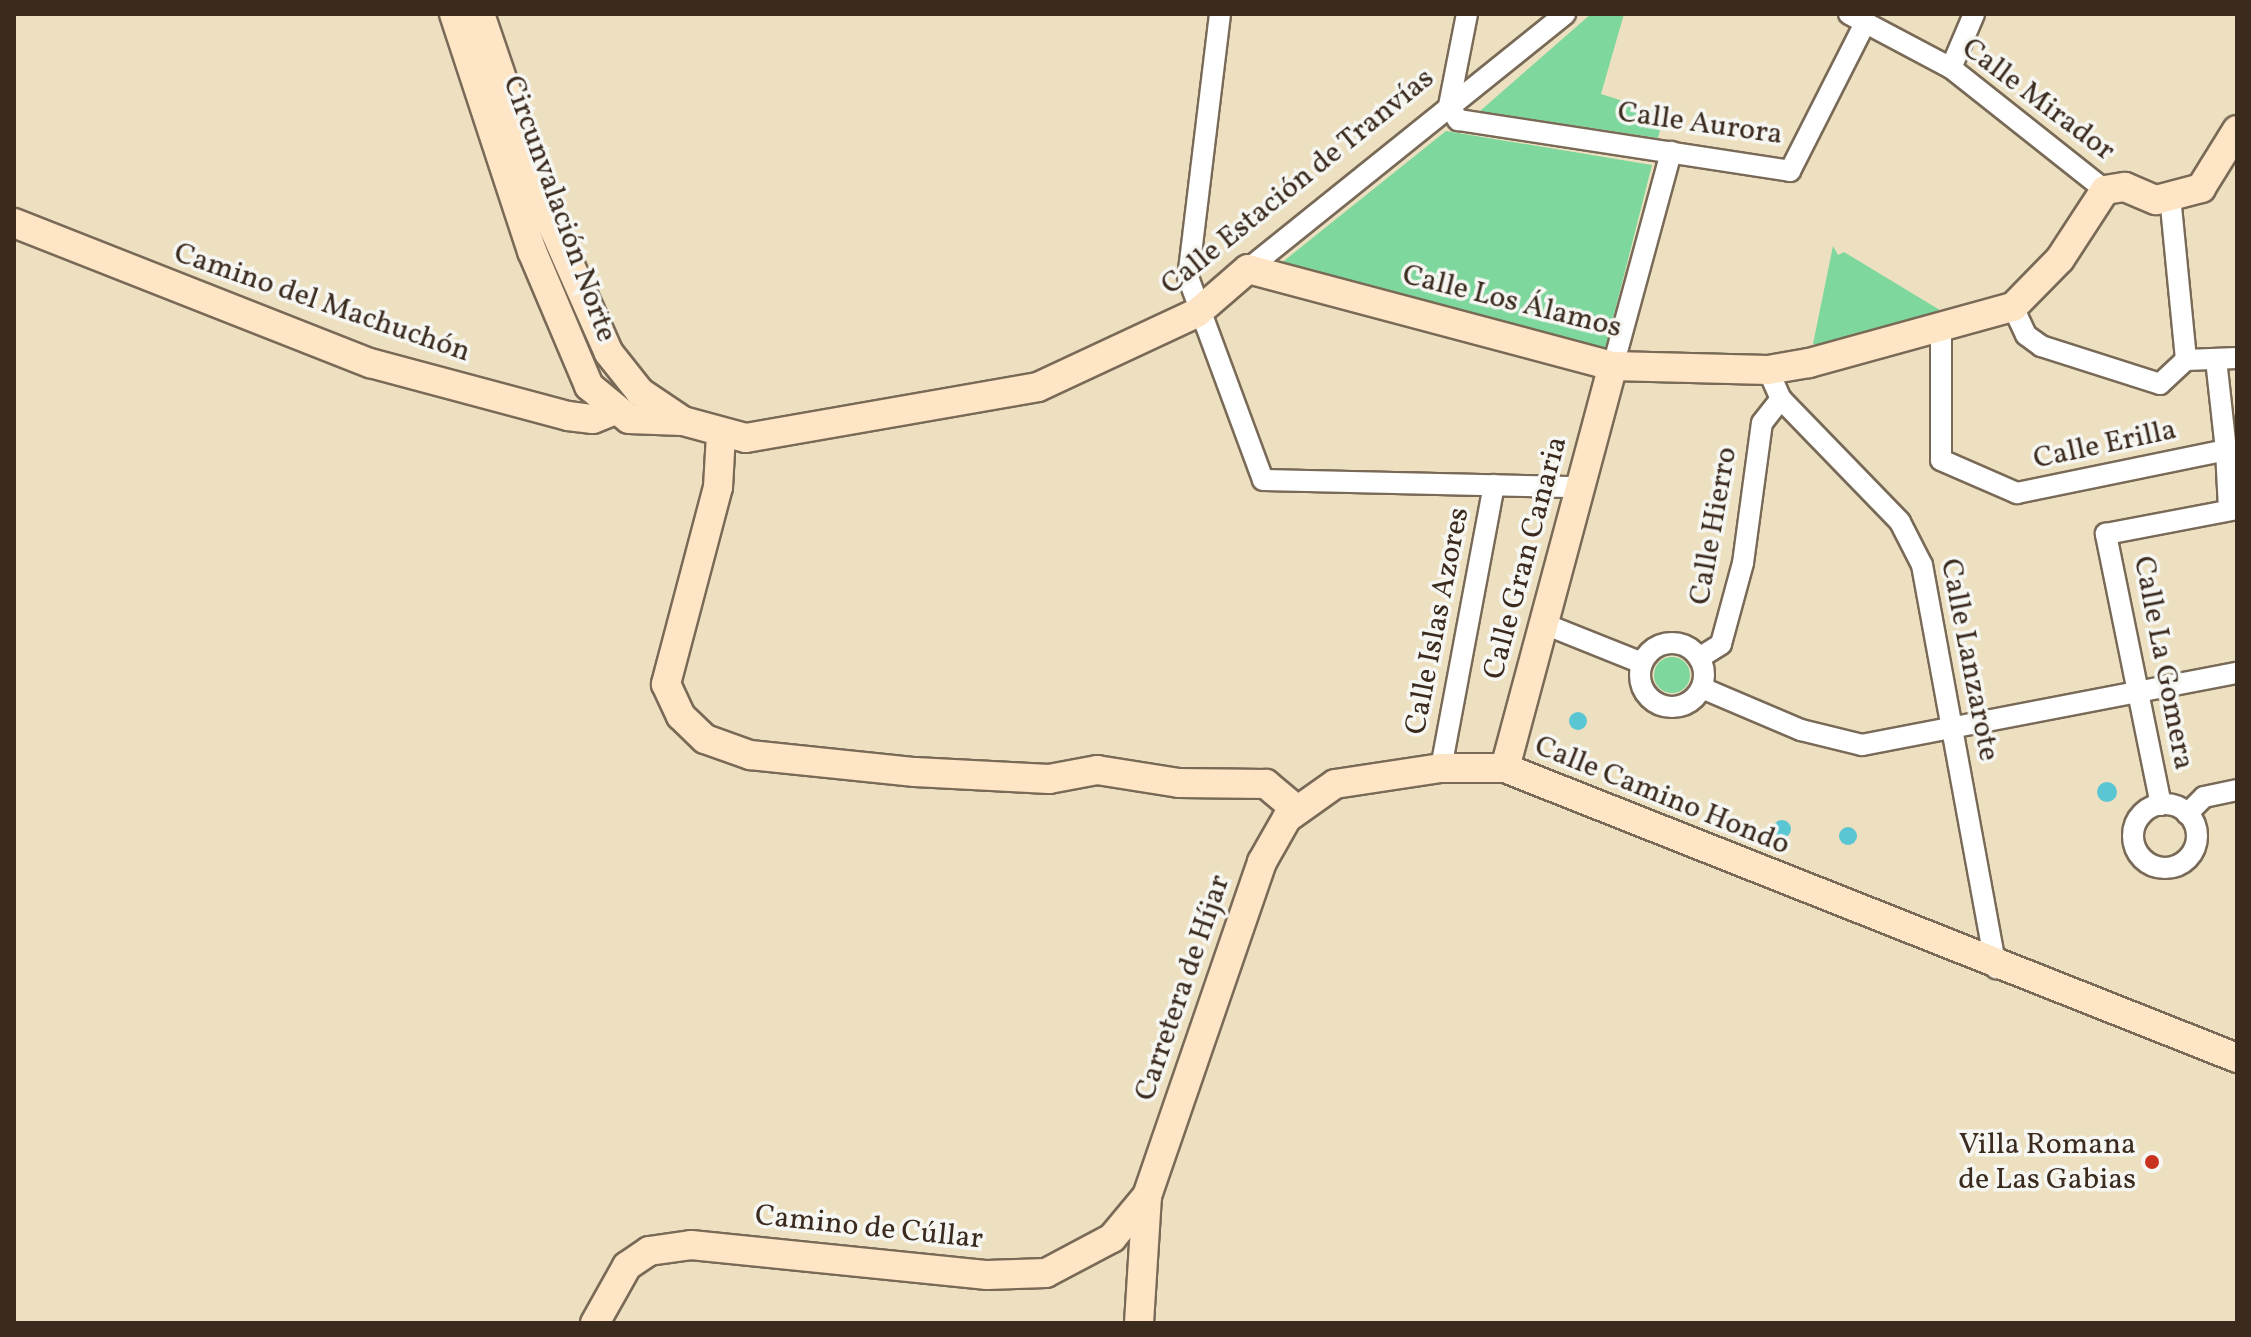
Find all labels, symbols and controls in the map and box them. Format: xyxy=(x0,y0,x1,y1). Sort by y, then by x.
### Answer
street label: Calle Mirador xyxy=(1954,31,2122,169)
street label: Calle Estación de Tranvías xyxy=(1154,60,1442,304)
street label: Circunvalación Norte xyxy=(494,71,624,347)
street label: Calle Aurora xyxy=(1615,95,1785,153)
street label: Camino del Machuchón xyxy=(169,235,475,371)
street label: Calle Los Álamos xyxy=(1399,257,1625,347)
street label: Calle Erilla xyxy=(2030,412,2180,478)
street label: Calle Gran Canaria xyxy=(1476,433,1576,683)
street label: Calle Hierro xyxy=(1682,444,1746,608)
street label: Calle Islas Azores xyxy=(1398,504,1478,738)
street label: Calle La Gomera xyxy=(2125,553,2201,773)
street label: Calle Lanzarote xyxy=(1932,556,2006,764)
street label: Calle Camino Hondo xyxy=(1529,728,1795,864)
street label: Carretera de Híjar xyxy=(1128,870,1238,1106)
place label: Villa Romana de Las Gabias xyxy=(1958,1127,2136,1198)
marker: Villa Romana de Las Gabias xyxy=(2143,1153,2161,1171)
street label: Camino de Cúllar xyxy=(753,1198,985,1258)

